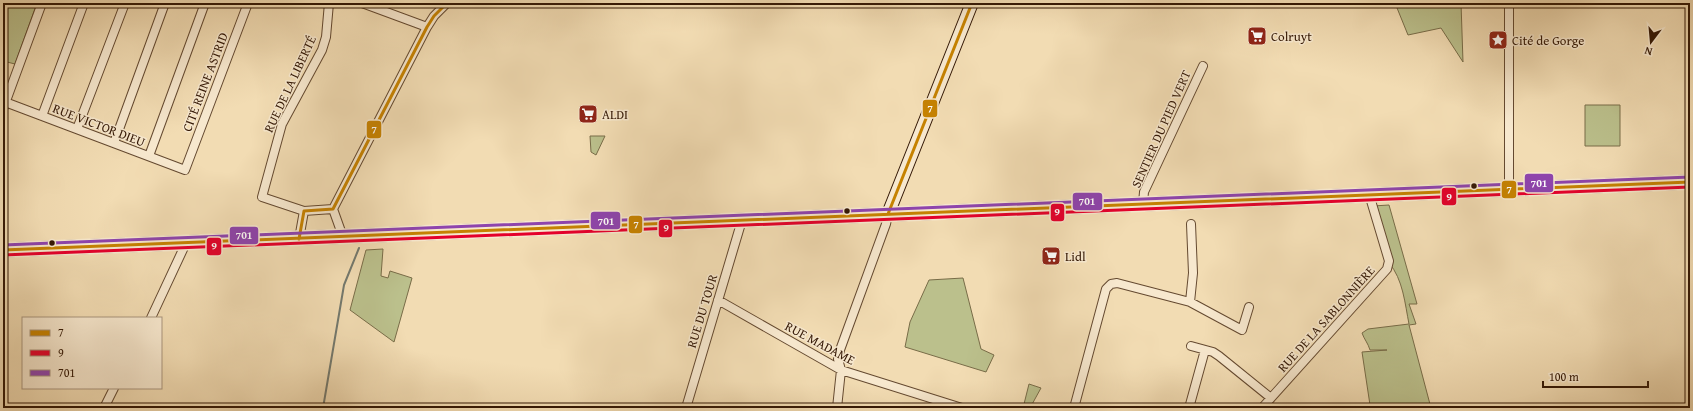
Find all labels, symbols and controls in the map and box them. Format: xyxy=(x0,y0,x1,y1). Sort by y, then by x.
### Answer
north arrow xyxy=(1631,22,1671,62)
supermarket icon: Colruyt xyxy=(1246,25,1268,47)
place label: Colruyt xyxy=(1271,27,1312,46)
place icon: Cité de Gorge xyxy=(1487,29,1509,51)
street label: CITÉ REINE ASTRID xyxy=(177,30,233,134)
place label: Cité de Gorge xyxy=(1512,31,1584,50)
street label: RUE DE LA LIBERTÉ xyxy=(259,32,321,136)
text: N xyxy=(1642,43,1654,60)
street label: SENTIER DU PIED VERT xyxy=(1127,67,1196,191)
street label: RUE VICTOR DIEU xyxy=(50,99,148,152)
line badge: 7 xyxy=(922,99,938,118)
text: 7 xyxy=(927,100,933,116)
supermarket icon: ALDI xyxy=(577,103,599,125)
place label: ALDI xyxy=(602,105,628,124)
line badge: 7 xyxy=(366,120,382,139)
text: 7 xyxy=(371,121,377,137)
line badge: 701 xyxy=(1524,173,1554,193)
text: 701 xyxy=(1530,175,1548,191)
line badge: 7 xyxy=(1501,180,1517,199)
unlabelled marker xyxy=(1469,181,1479,191)
text: 7 xyxy=(1506,181,1512,197)
line badge: 9 xyxy=(1441,187,1457,206)
text: 9 xyxy=(1446,189,1452,205)
line badge: 701 xyxy=(1072,192,1103,211)
text: 701 xyxy=(1078,193,1096,209)
line badge: 9 xyxy=(1050,203,1065,222)
text: 9 xyxy=(1054,204,1060,220)
unlabelled marker xyxy=(842,206,852,216)
line badge: 701 xyxy=(590,211,621,230)
text: 701 xyxy=(597,213,615,229)
line badge: 7 xyxy=(628,215,643,234)
text: 7 xyxy=(633,216,639,232)
line badge: 9 xyxy=(658,219,673,238)
text: 9 xyxy=(663,220,669,236)
line badge: 701 xyxy=(229,226,259,245)
text: 701 xyxy=(235,227,253,243)
line badge: 9 xyxy=(206,237,222,256)
unlabelled marker xyxy=(47,238,57,248)
text: 9 xyxy=(211,238,217,254)
supermarket icon: Lidl xyxy=(1040,245,1062,267)
place label: Lidl xyxy=(1065,247,1086,266)
street label: RUE DE LA SABLONNIÈRE xyxy=(1273,261,1379,376)
street label: RUE DU TOUR xyxy=(682,271,722,350)
legend xyxy=(22,317,162,389)
street label: RUE MADAME xyxy=(782,317,859,370)
text: 7 xyxy=(58,324,64,341)
text: 9 xyxy=(58,344,64,361)
scale bar xyxy=(1543,363,1648,389)
text: 701 xyxy=(58,364,76,381)
text: 100 m xyxy=(1549,368,1579,385)

